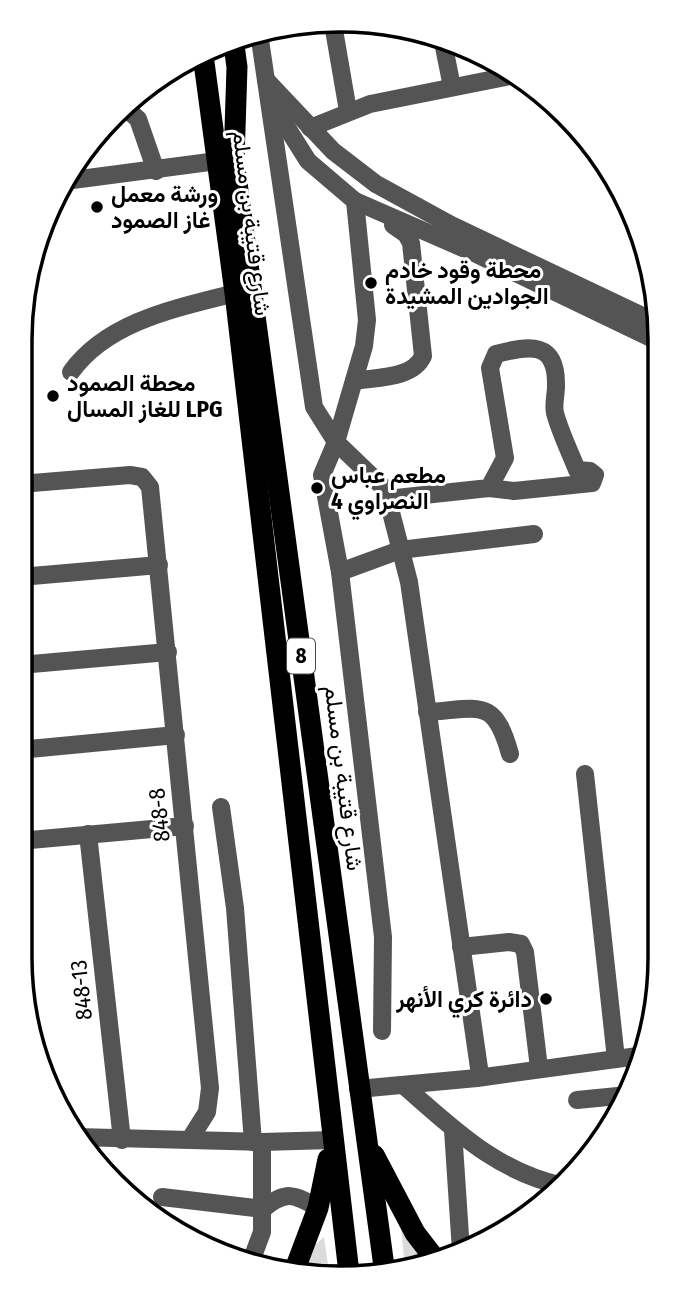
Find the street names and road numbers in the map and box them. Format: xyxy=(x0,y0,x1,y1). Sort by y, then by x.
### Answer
street label: شارع قتيبة بن مسلم xyxy=(225,129,277,317)
road number: 8 xyxy=(287,638,315,674)
street label: شارع قتيبة بن مسلم xyxy=(317,684,369,872)
street label: 848-8 xyxy=(142,787,176,843)
street label: 848-13 xyxy=(64,959,98,1021)

